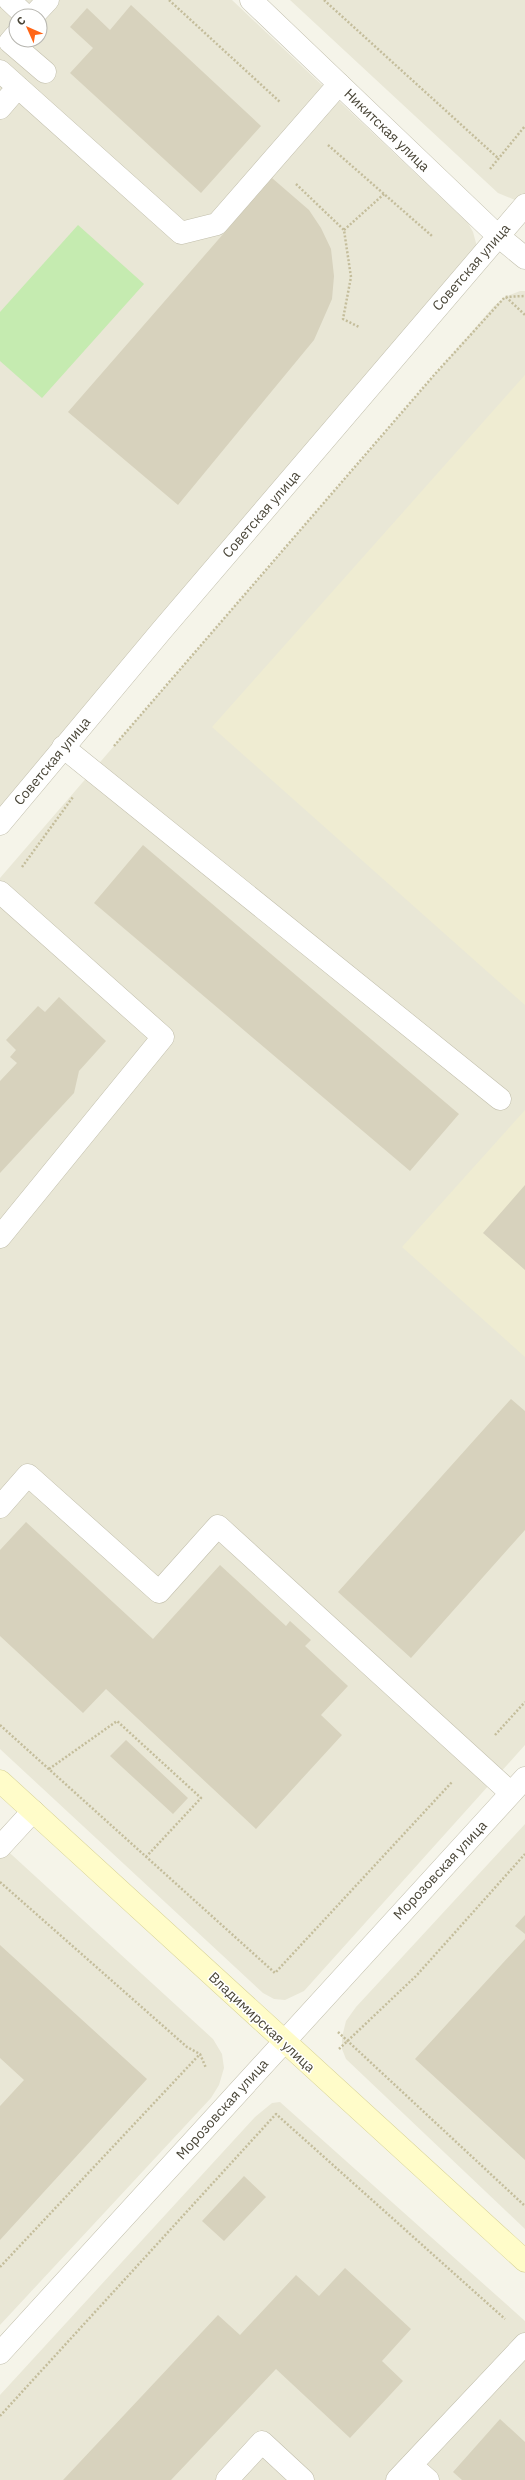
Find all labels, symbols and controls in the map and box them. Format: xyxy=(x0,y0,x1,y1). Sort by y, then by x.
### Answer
north arrow xyxy=(8,8,48,48)
text: С xyxy=(13,13,28,28)
street label: Никитская улица xyxy=(340,85,434,176)
street label: Советская улица xyxy=(428,219,514,314)
street label: Советская улица xyxy=(218,466,304,561)
street label: Советская улица xyxy=(10,713,95,809)
street label: Морозовская улица xyxy=(389,1816,491,1923)
street label: Владимирская улица xyxy=(205,1968,319,2076)
street label: Морозовская улица xyxy=(172,2055,272,2163)

